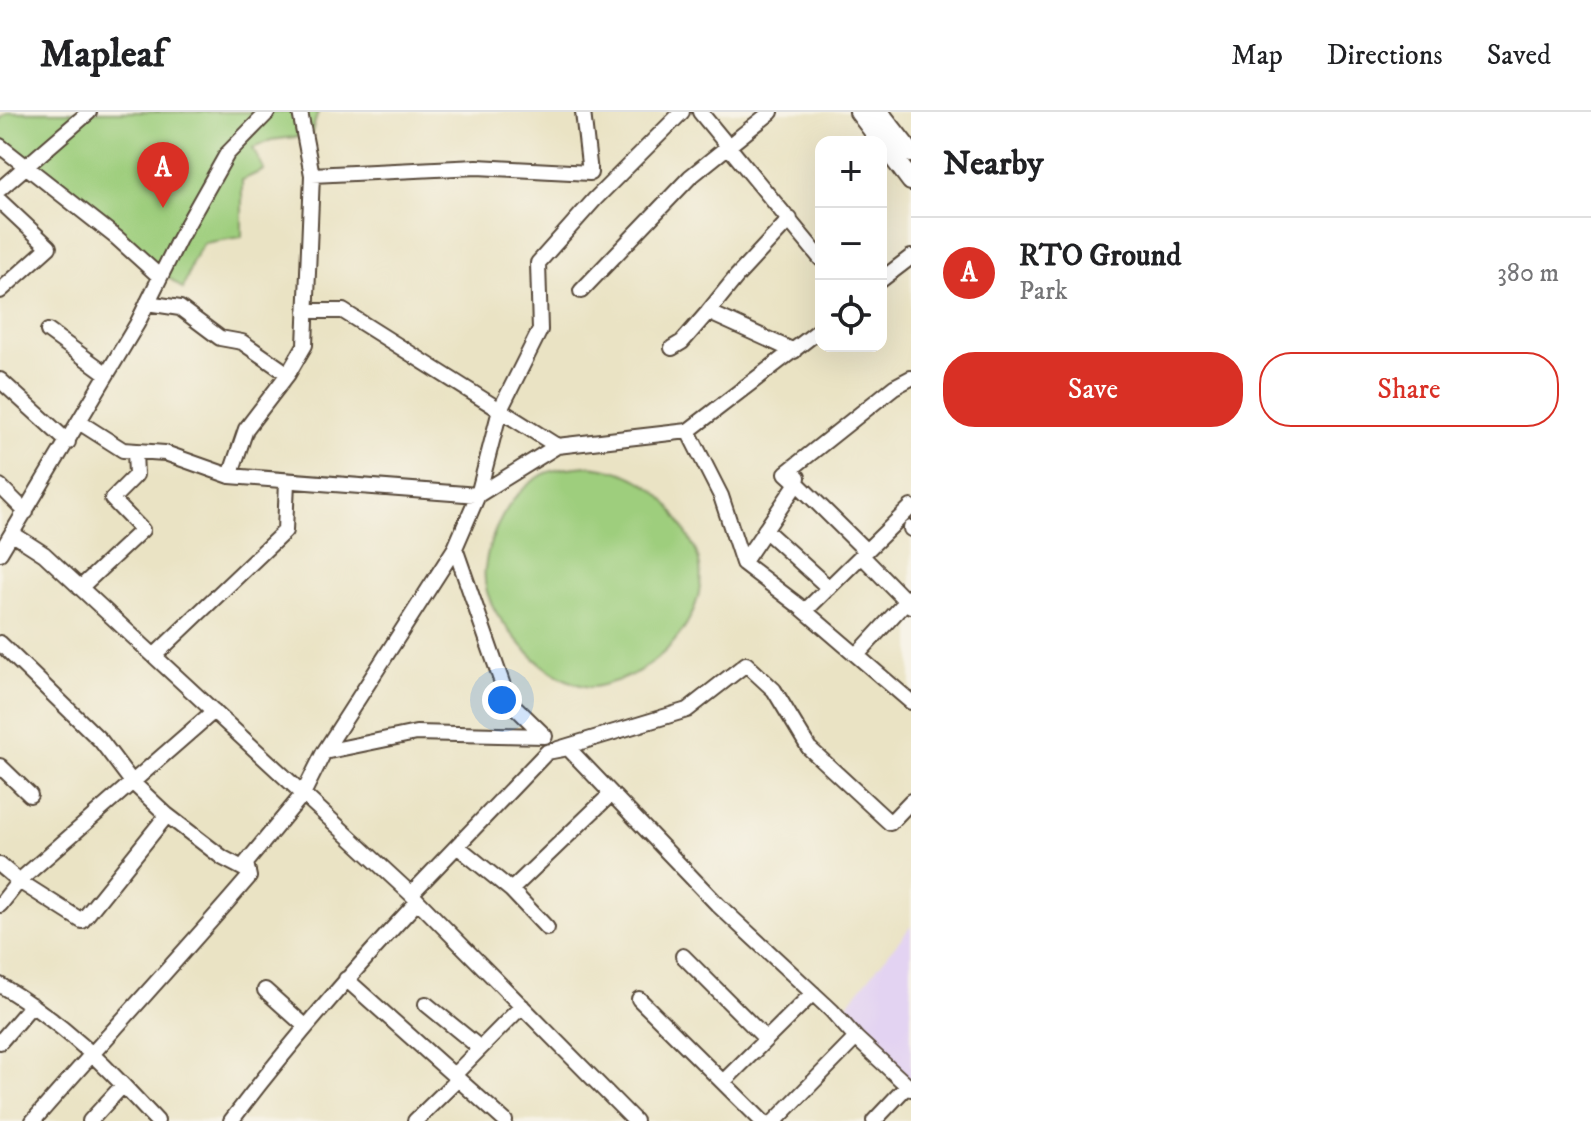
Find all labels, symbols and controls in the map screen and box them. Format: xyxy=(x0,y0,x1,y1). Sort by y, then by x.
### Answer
text: Mapleaf xyxy=(40,31,165,79)
text: Map xyxy=(1231,38,1283,73)
text: Directions xyxy=(1327,38,1443,73)
text: Saved xyxy=(1487,38,1551,73)
map controls xyxy=(815,136,887,352)
button: + xyxy=(815,136,887,208)
pin: A xyxy=(137,142,189,208)
text: Nearby xyxy=(943,143,1044,185)
button: − xyxy=(815,208,887,280)
text: RTO Ground xyxy=(1019,238,1181,275)
text: A xyxy=(961,257,977,290)
text: 380 m xyxy=(1497,257,1559,290)
text: Park xyxy=(1019,275,1068,308)
button: locate xyxy=(815,280,887,352)
button: Save xyxy=(943,352,1243,427)
button: Share xyxy=(1259,352,1559,427)
your location xyxy=(482,680,522,720)

